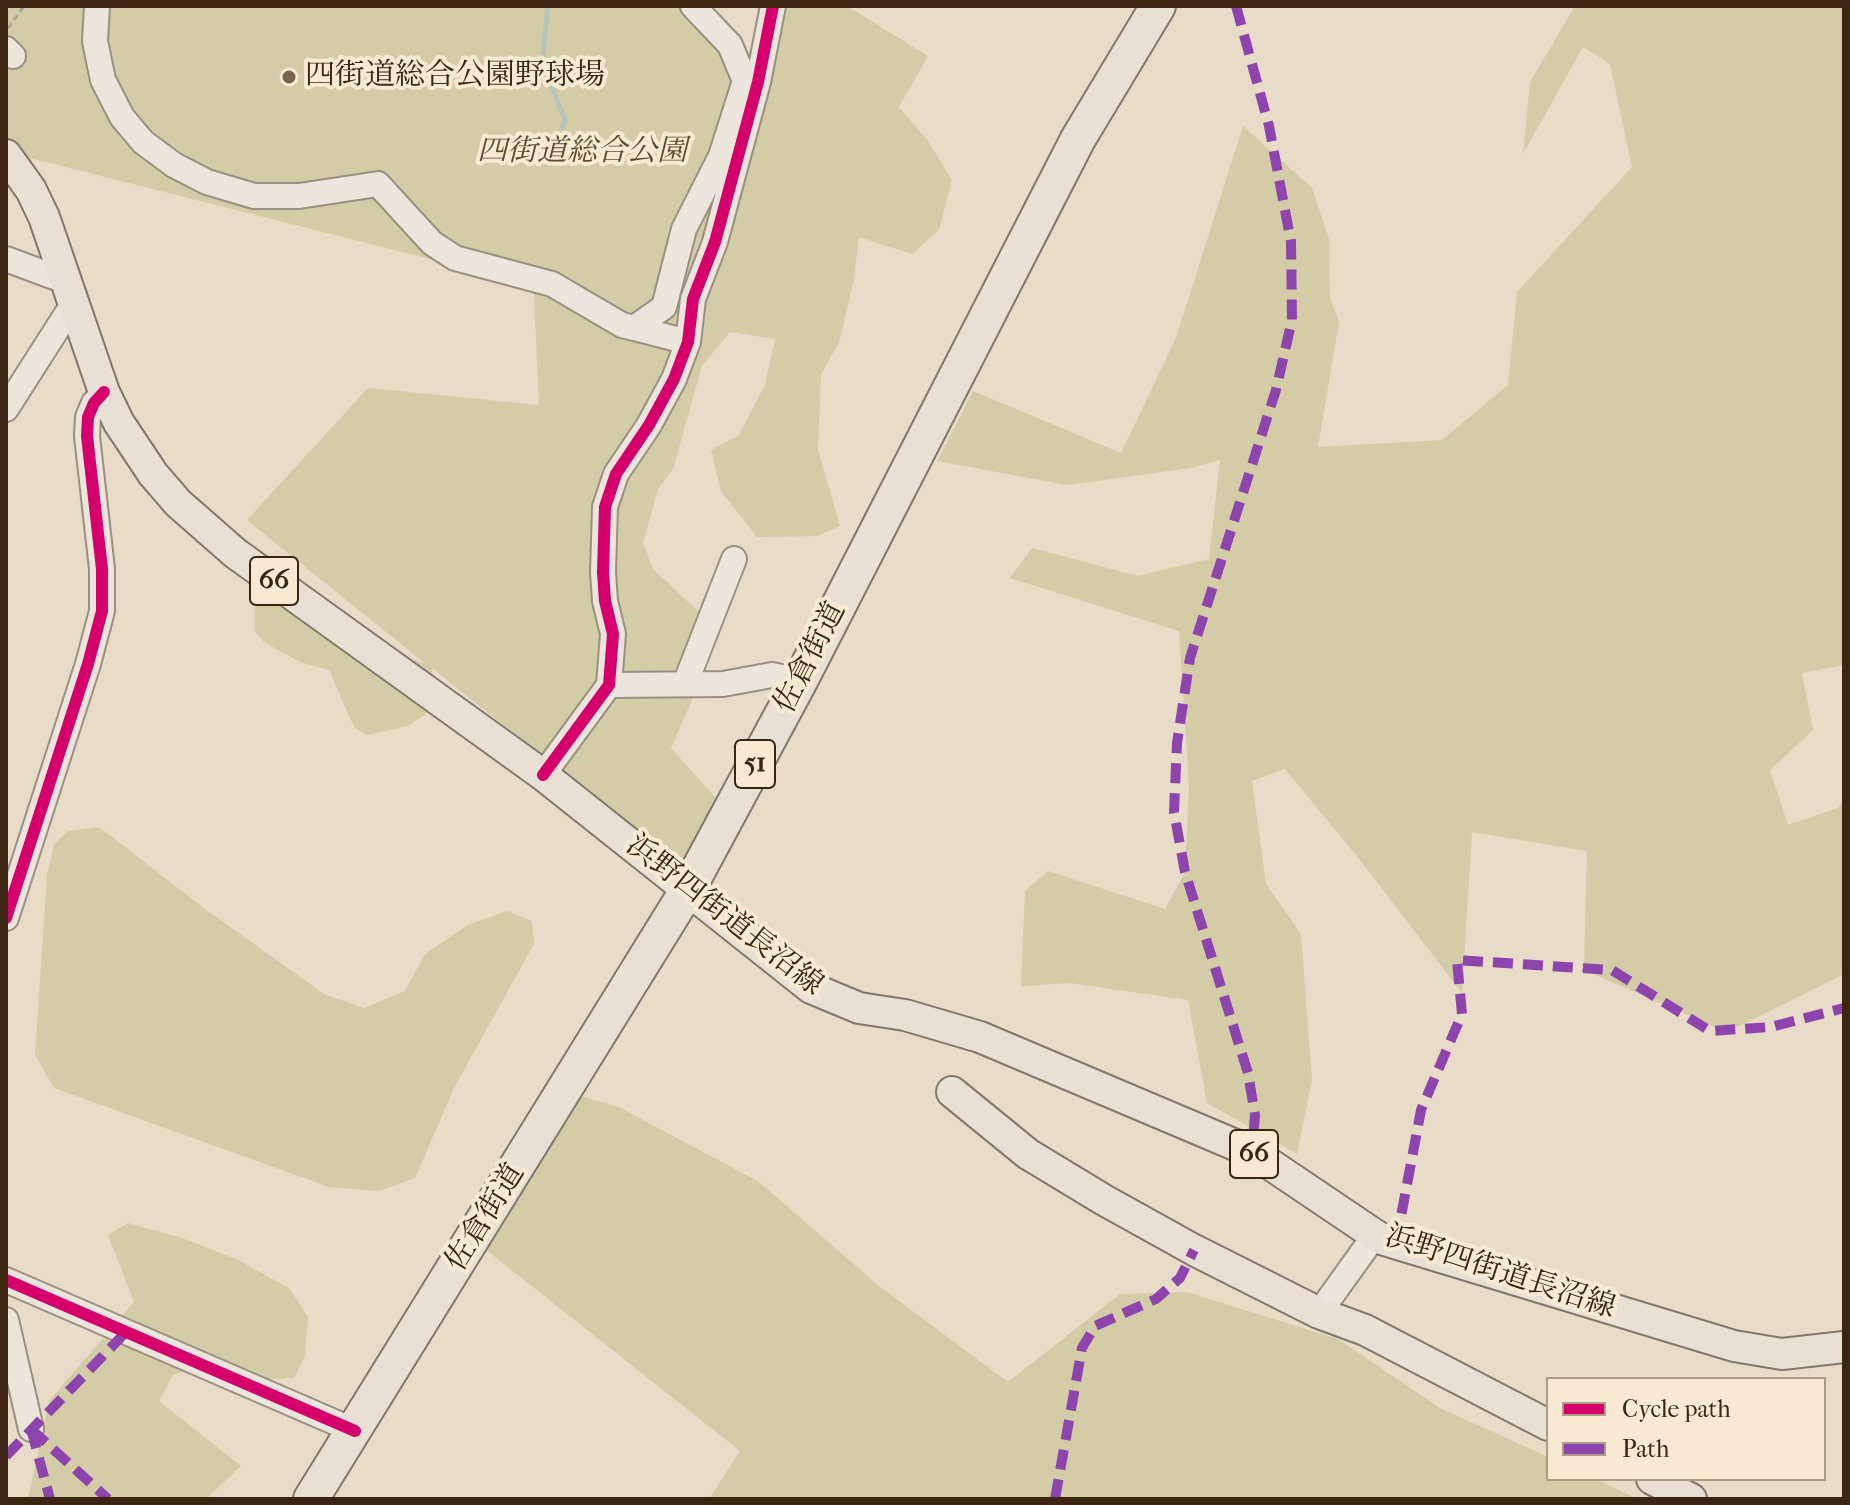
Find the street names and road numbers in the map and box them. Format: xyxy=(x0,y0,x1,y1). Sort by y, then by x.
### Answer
road number: 66 xyxy=(250,557,298,605)
street label: 佐倉街道 xyxy=(768,596,854,720)
road number: 51 xyxy=(735,740,775,788)
street label: 浜野四街道長沼線 xyxy=(618,828,830,1004)
road number: 66 xyxy=(1230,1130,1278,1178)
street label: 佐倉街道 xyxy=(439,1158,533,1278)
street label: 浜野四街道長沼線 xyxy=(1380,1219,1620,1327)

